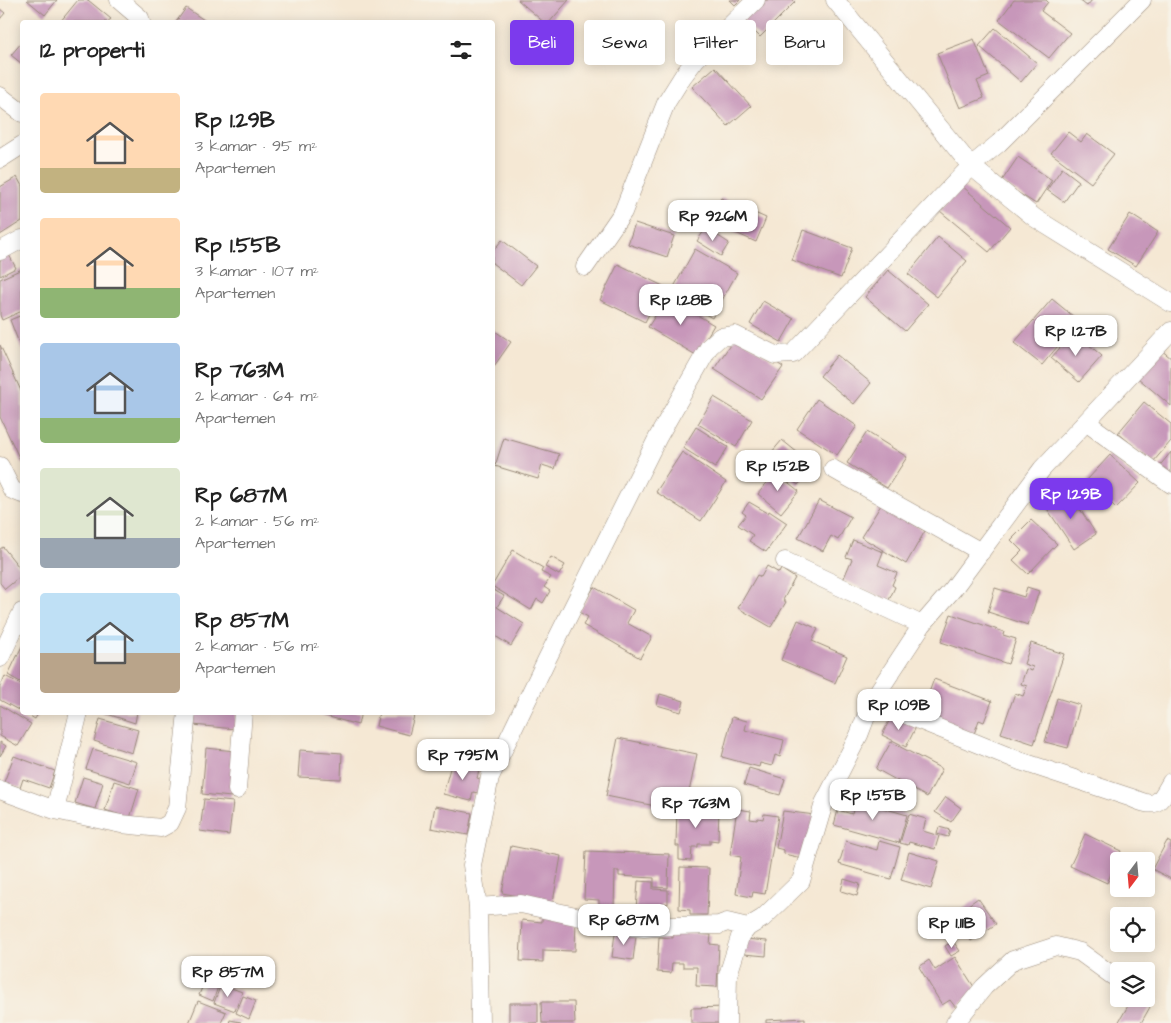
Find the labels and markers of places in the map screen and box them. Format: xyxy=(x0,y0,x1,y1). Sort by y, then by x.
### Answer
pin: Rp 926M xyxy=(667,200,759,242)
pin: Rp 1.28B xyxy=(629,284,733,326)
pin: Rp 1.27B xyxy=(1024,314,1128,357)
pin: Rp 1.52B xyxy=(726,450,830,492)
pin: Rp 1.29B xyxy=(1019,478,1123,520)
pin: Rp 1.09B xyxy=(847,688,951,731)
pin: Rp 795M xyxy=(417,738,509,781)
pin: Rp 1.55B xyxy=(821,778,925,821)
pin: Rp 763M xyxy=(650,786,742,829)
pin: Rp 687M xyxy=(578,904,670,946)
pin: Rp 1.11B xyxy=(900,906,1004,949)
pin: Rp 857M xyxy=(182,956,274,998)

